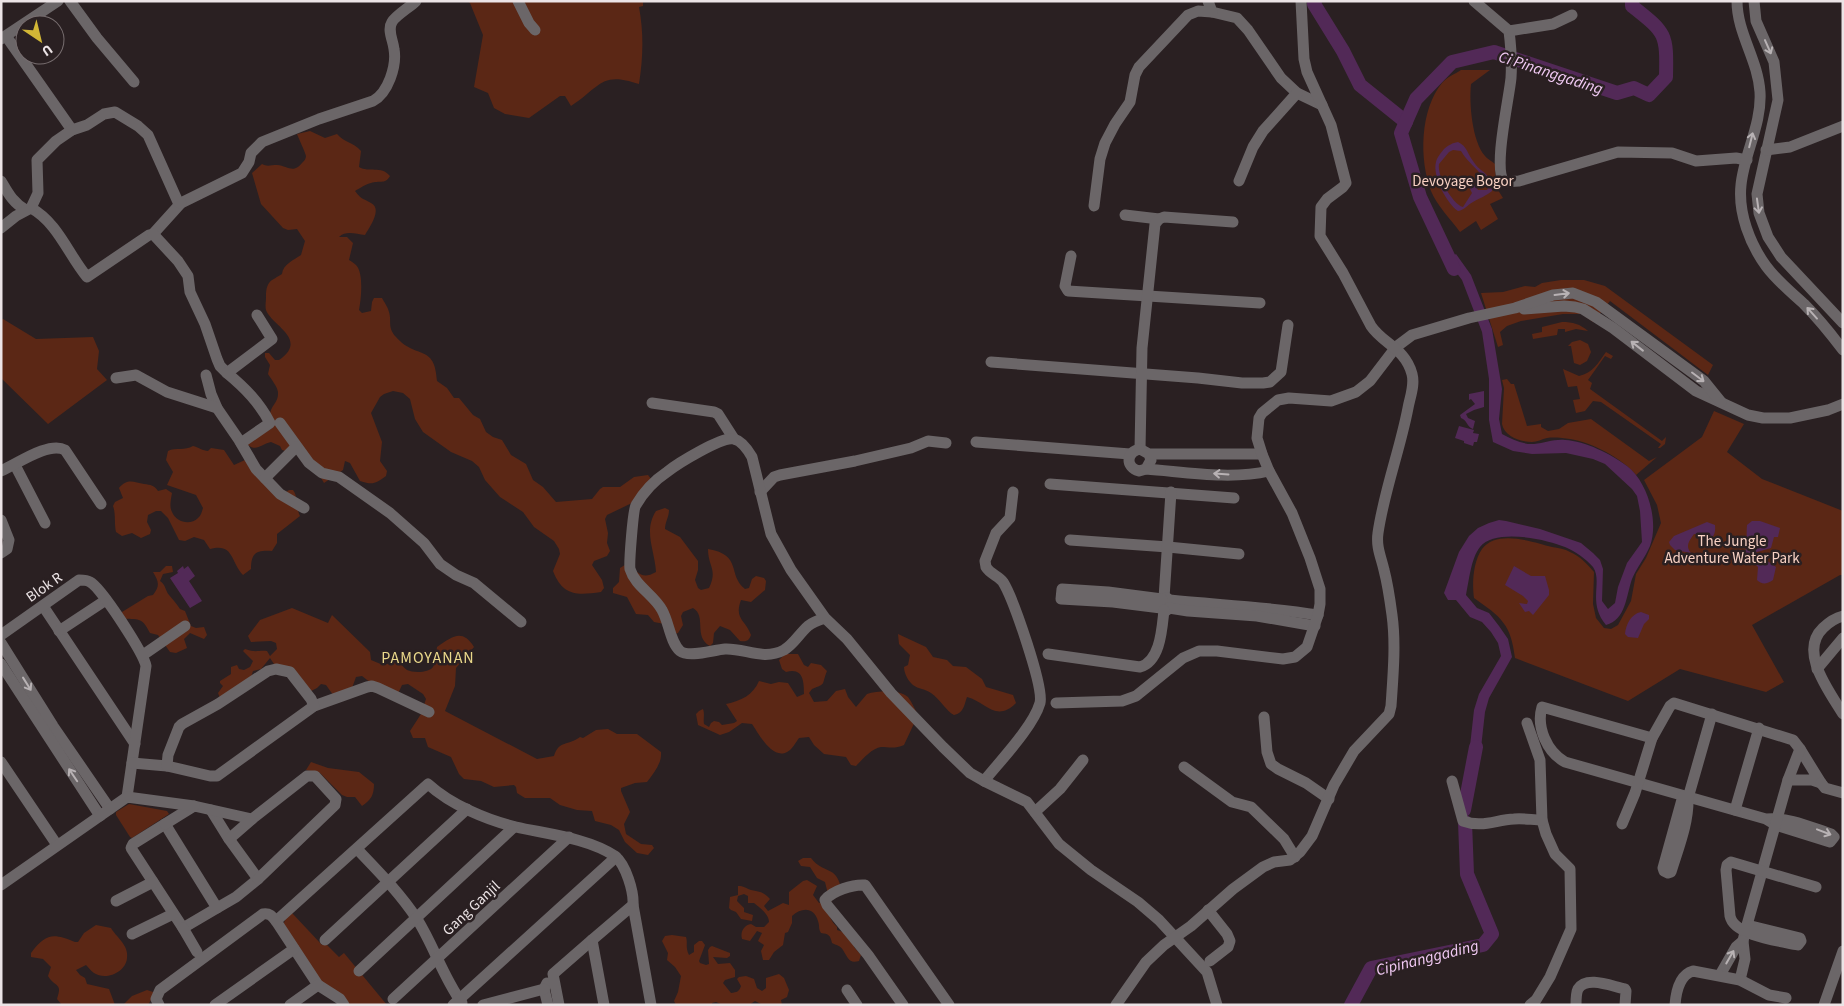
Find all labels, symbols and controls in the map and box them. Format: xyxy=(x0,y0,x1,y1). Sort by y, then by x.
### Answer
north arrow xyxy=(15,15,65,65)
text: U xyxy=(37,39,56,61)
one-way arrow xyxy=(1764,39,1774,54)
water label: Ci Pinanggading xyxy=(1496,46,1606,100)
one-way arrow xyxy=(1747,133,1757,149)
park label: Devoyage Bogor xyxy=(1412,171,1515,192)
one-way arrow xyxy=(1754,197,1764,213)
one-way arrow xyxy=(1553,289,1569,299)
one-way arrow xyxy=(1806,306,1818,319)
one-way arrow xyxy=(1630,341,1644,351)
one-way arrow xyxy=(1691,372,1705,382)
one-way arrow xyxy=(1213,470,1229,479)
park label: The Jungle Adventure Water Park xyxy=(1664,531,1800,569)
street label: Blok R xyxy=(22,567,67,607)
district label: PAMOYANAN xyxy=(381,647,475,669)
one-way arrow xyxy=(22,677,32,691)
one-way arrow xyxy=(68,769,78,783)
one-way arrow xyxy=(1816,828,1831,837)
street label: Gang Ganjil xyxy=(438,876,505,941)
water label: Cipinanggading xyxy=(1374,935,1481,981)
one-way arrow xyxy=(1726,950,1736,965)

